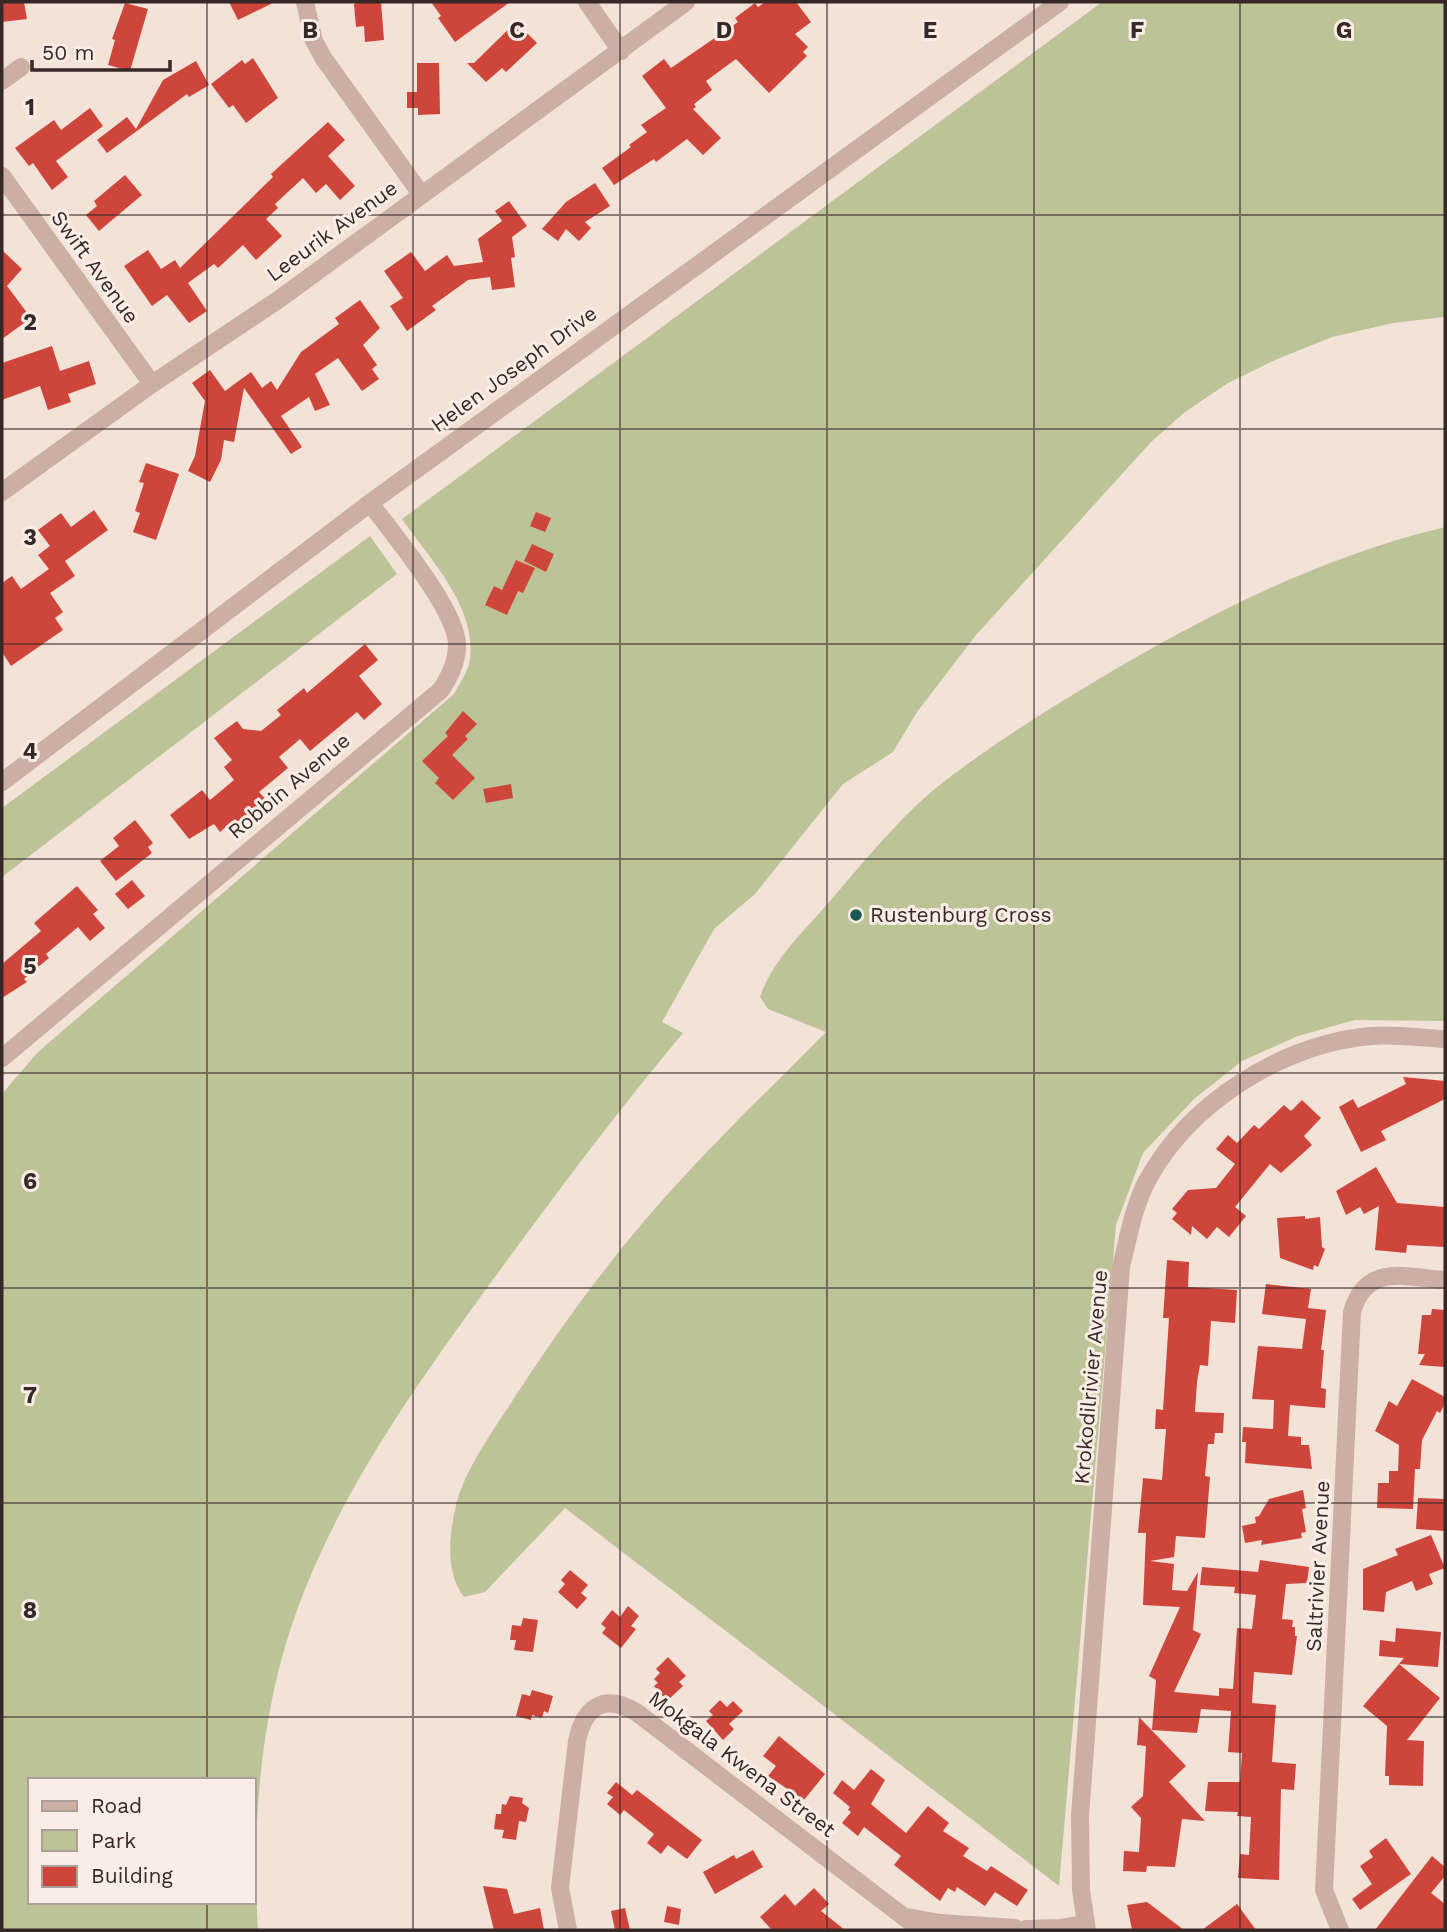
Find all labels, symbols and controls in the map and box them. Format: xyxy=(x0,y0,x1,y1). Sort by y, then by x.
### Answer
text: B xyxy=(302,17,318,44)
text: C xyxy=(509,17,525,44)
text: D xyxy=(716,17,732,44)
text: E xyxy=(923,17,937,44)
text: F xyxy=(1130,17,1144,44)
text: G xyxy=(1336,17,1352,44)
scale bar xyxy=(32,28,170,72)
text: 50 m xyxy=(42,40,94,65)
text: 1 xyxy=(25,94,35,121)
street label: Leeurik Avenue xyxy=(261,175,402,286)
street label: Swift Avenue xyxy=(46,205,145,328)
street label: Helen Joseph Drive xyxy=(426,300,601,437)
text: 2 xyxy=(23,309,37,336)
text: 3 xyxy=(23,524,37,551)
street label: Robbin Avenue xyxy=(223,727,355,844)
text: 4 xyxy=(23,738,38,765)
place label: Rustenburg Cross xyxy=(870,902,1052,927)
marker: Rustenburg Cross xyxy=(848,907,864,923)
text: 5 xyxy=(23,953,37,980)
text: 6 xyxy=(23,1168,37,1195)
street label: Krokodilrivier Avenue xyxy=(1069,1269,1112,1485)
text: 7 xyxy=(23,1382,37,1409)
street label: Saltrivier Avenue xyxy=(1301,1480,1334,1652)
text: 8 xyxy=(23,1597,37,1624)
street label: Mokgala Kwena Street xyxy=(644,1685,841,1842)
legend xyxy=(28,1778,256,1904)
text: Road xyxy=(91,1793,142,1818)
text: Park xyxy=(91,1828,136,1853)
text: Building xyxy=(91,1863,173,1888)

